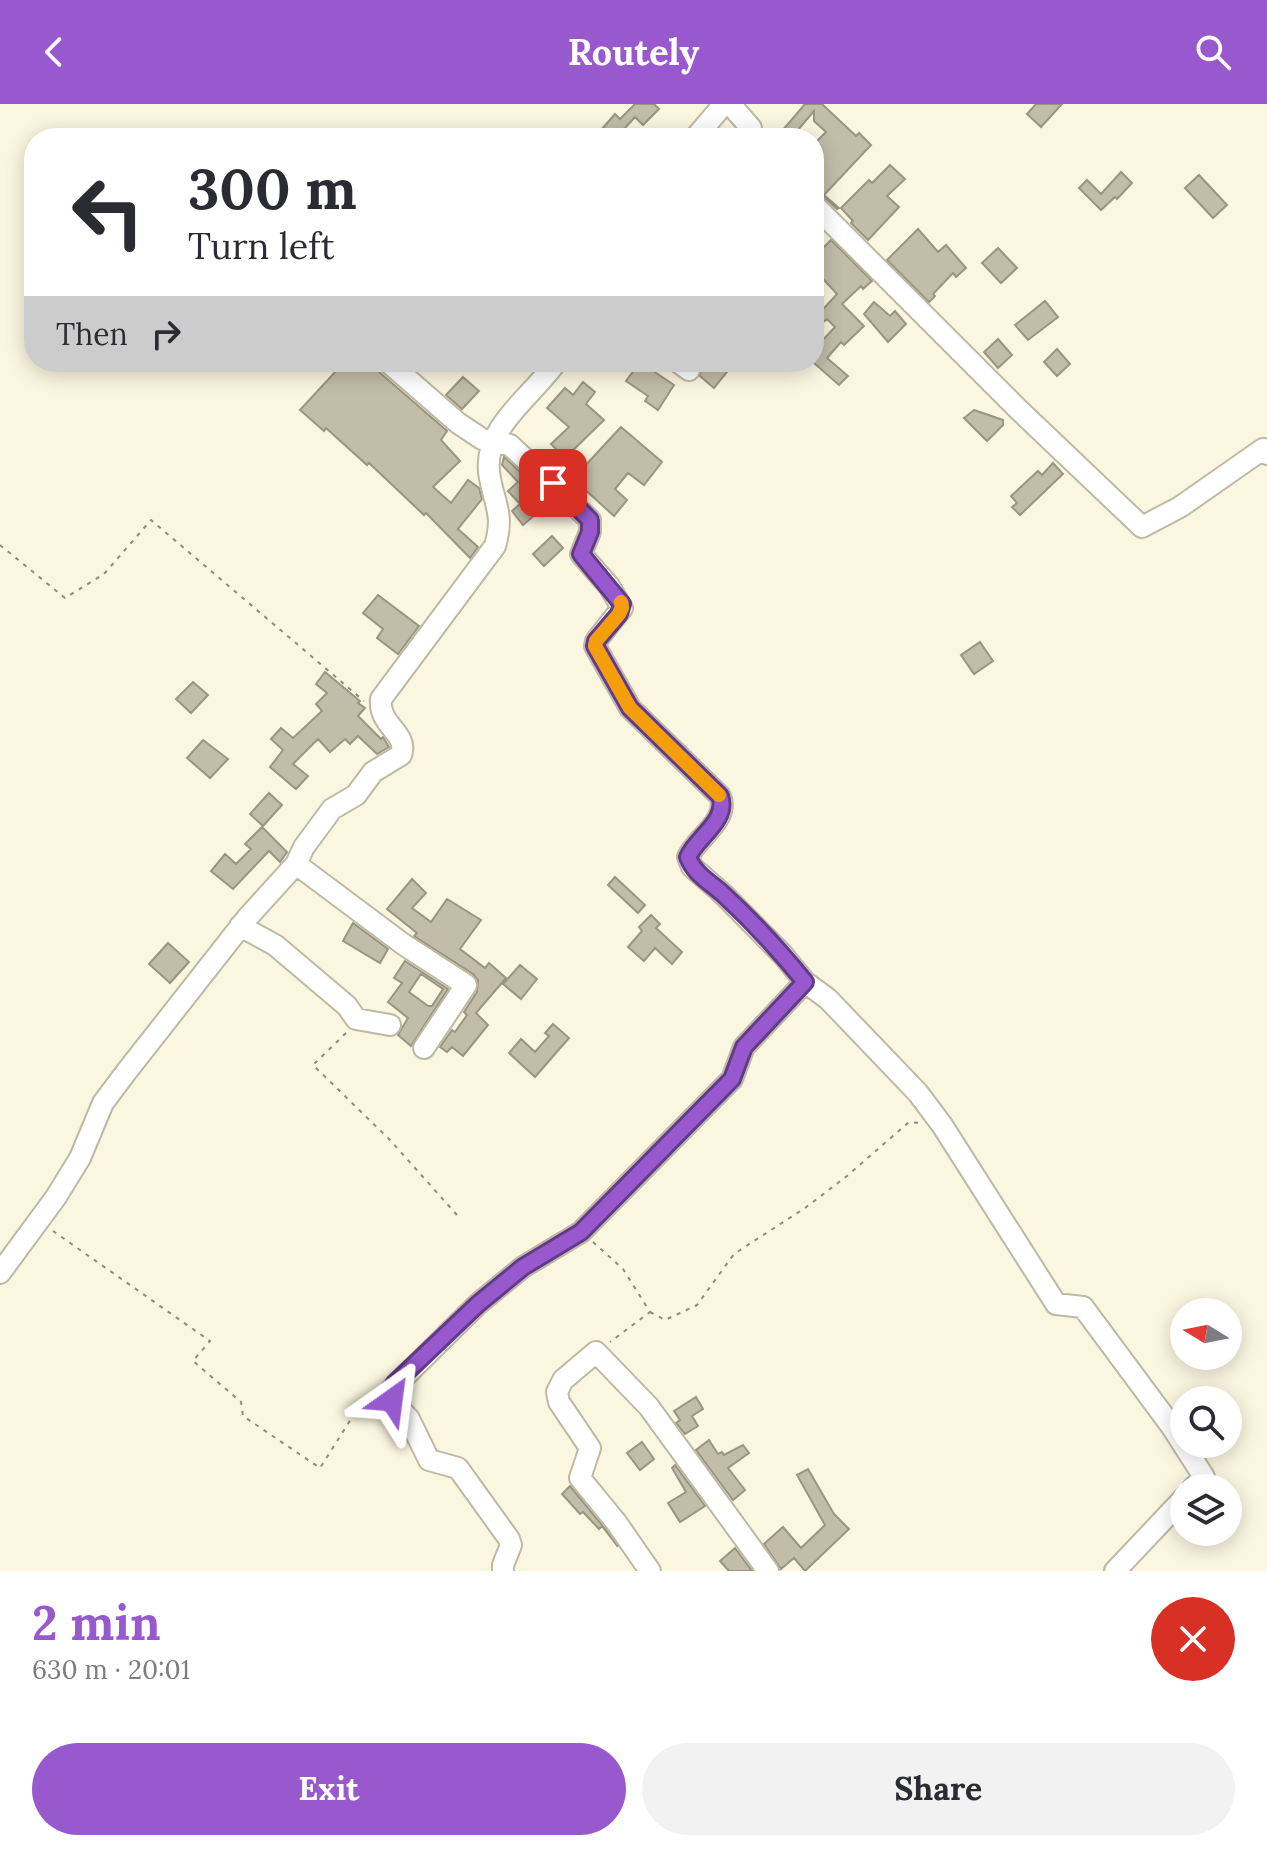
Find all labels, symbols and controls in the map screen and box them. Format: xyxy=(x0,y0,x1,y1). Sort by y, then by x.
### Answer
text: Routely xyxy=(568,29,699,75)
icon: back xyxy=(32,30,76,74)
icon: search xyxy=(1191,30,1235,74)
text: 300 m xyxy=(188,153,357,224)
icon: left xyxy=(56,160,160,264)
text: Turn left xyxy=(188,223,335,269)
icon: right xyxy=(144,312,188,356)
text: Then xyxy=(56,315,128,353)
pin xyxy=(519,449,587,517)
icon: arrive xyxy=(531,461,575,505)
north arrow xyxy=(1170,1298,1242,1370)
map controls xyxy=(1170,1298,1242,1546)
position arrow xyxy=(350,1358,434,1442)
button: search xyxy=(1170,1386,1242,1458)
button: layers xyxy=(1170,1474,1242,1546)
text: 2 min xyxy=(32,1592,161,1653)
button: close xyxy=(1151,1597,1235,1681)
text: 630 m · 20:01 xyxy=(32,1653,190,1686)
button: Exit xyxy=(32,1743,626,1835)
button: Share xyxy=(642,1743,1235,1835)

